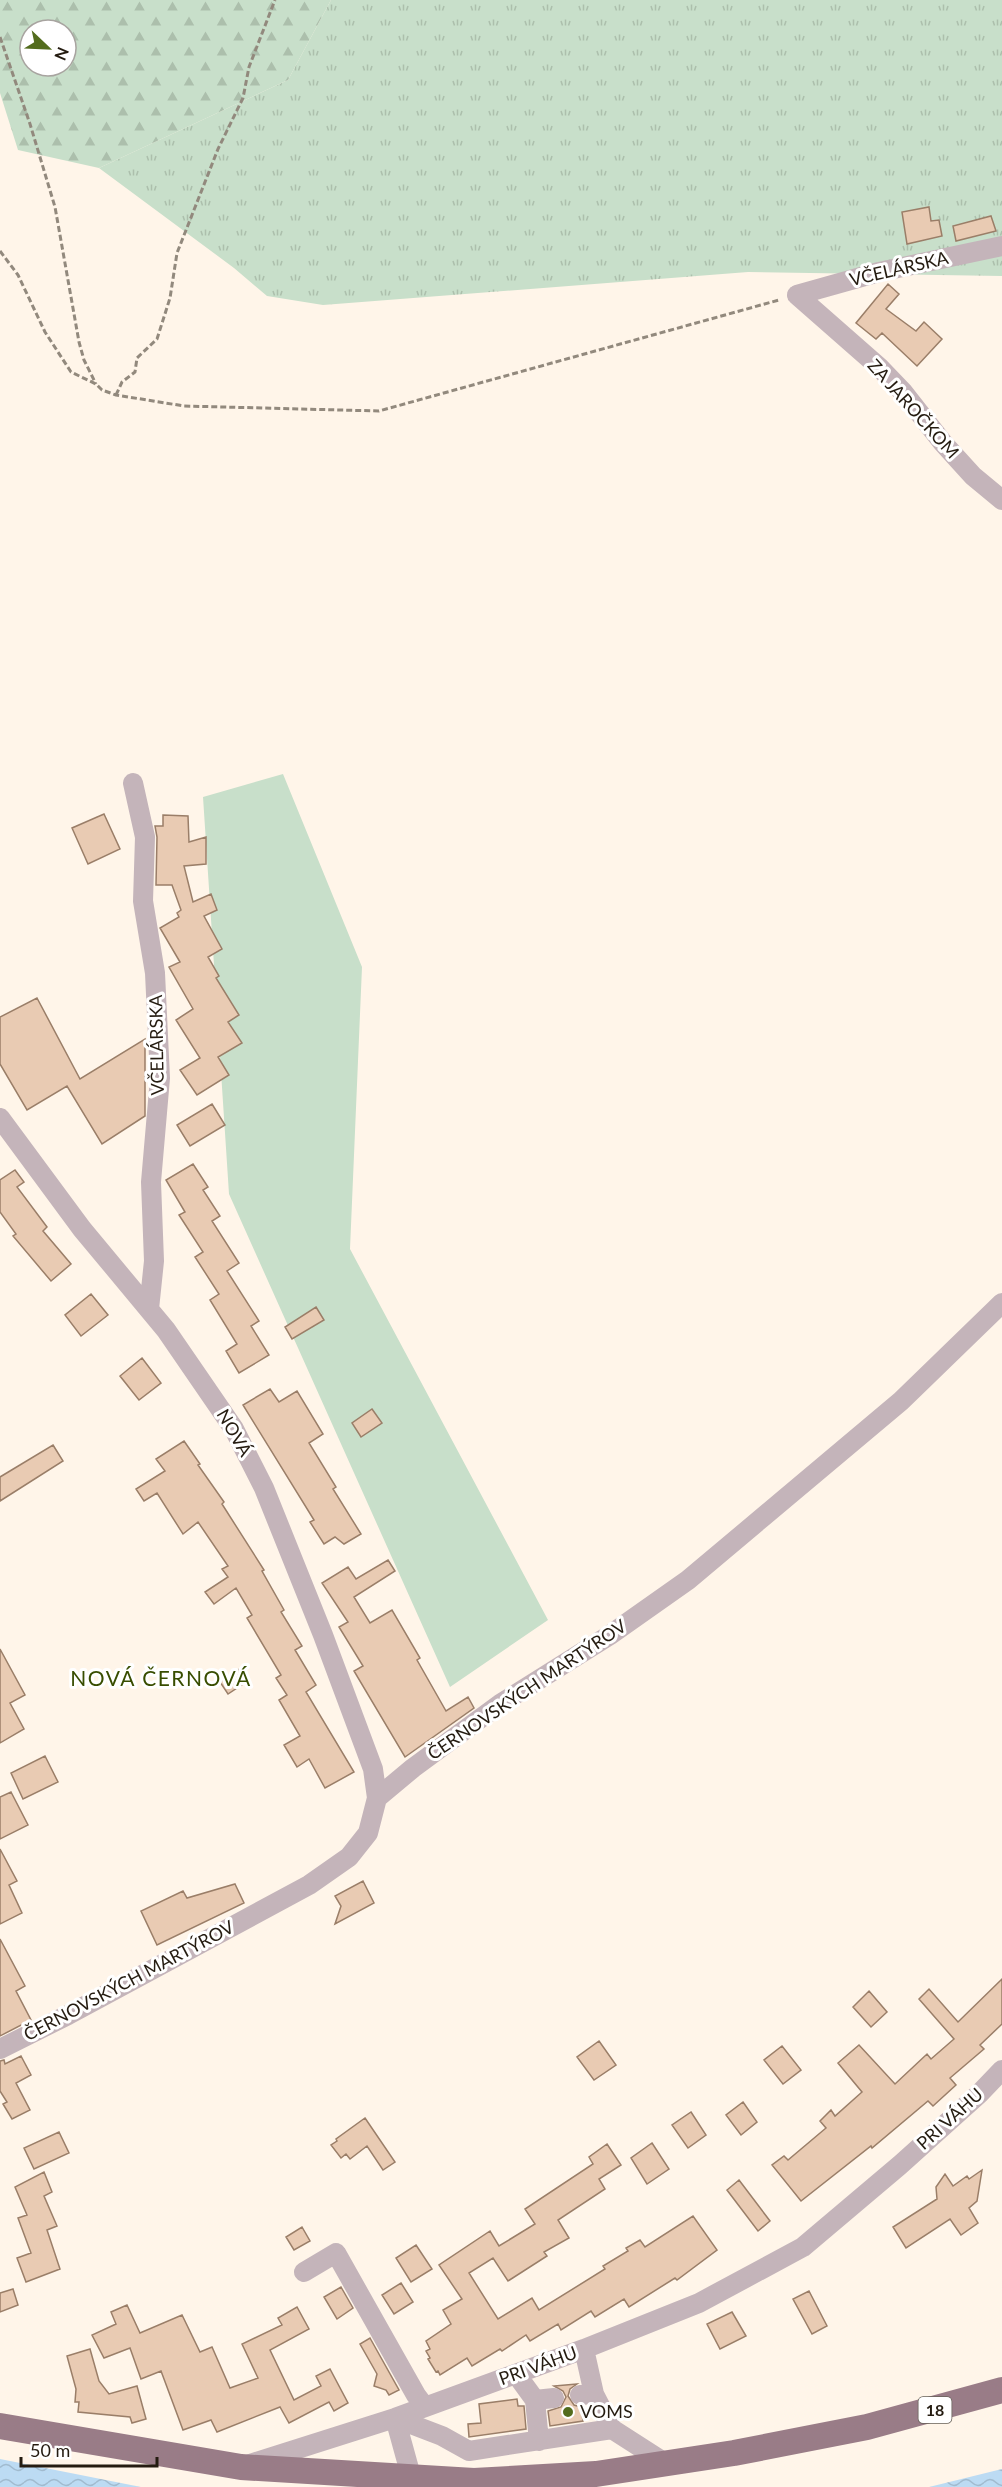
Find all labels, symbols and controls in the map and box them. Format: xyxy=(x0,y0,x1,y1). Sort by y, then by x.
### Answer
north arrow xyxy=(18,18,78,78)
text: N xyxy=(51,45,73,63)
street label: VČELÁRSKA xyxy=(847,246,951,290)
street label: ZA JAROČKOM xyxy=(863,354,964,463)
street label: VČELÁRSKA xyxy=(144,994,168,1096)
street label: NOVÁ xyxy=(213,1405,258,1461)
street label: ČERNOVSKÝCH MARTÝROV xyxy=(423,1614,631,1764)
district label: NOVÁ ČERNOVÁ xyxy=(70,1665,252,1690)
street label: ČERNOVSKÝCH MARTÝROV xyxy=(20,1915,238,2045)
street label: PRI VÁHU xyxy=(912,2083,987,2154)
street label: PRI VÁHU xyxy=(496,2341,580,2389)
road number: 18 xyxy=(918,2397,952,2423)
place label: VOMS xyxy=(580,2400,633,2422)
marker: VOMS xyxy=(561,2405,575,2419)
scale bar xyxy=(21,2430,158,2468)
text: 50 m xyxy=(30,2439,70,2461)

